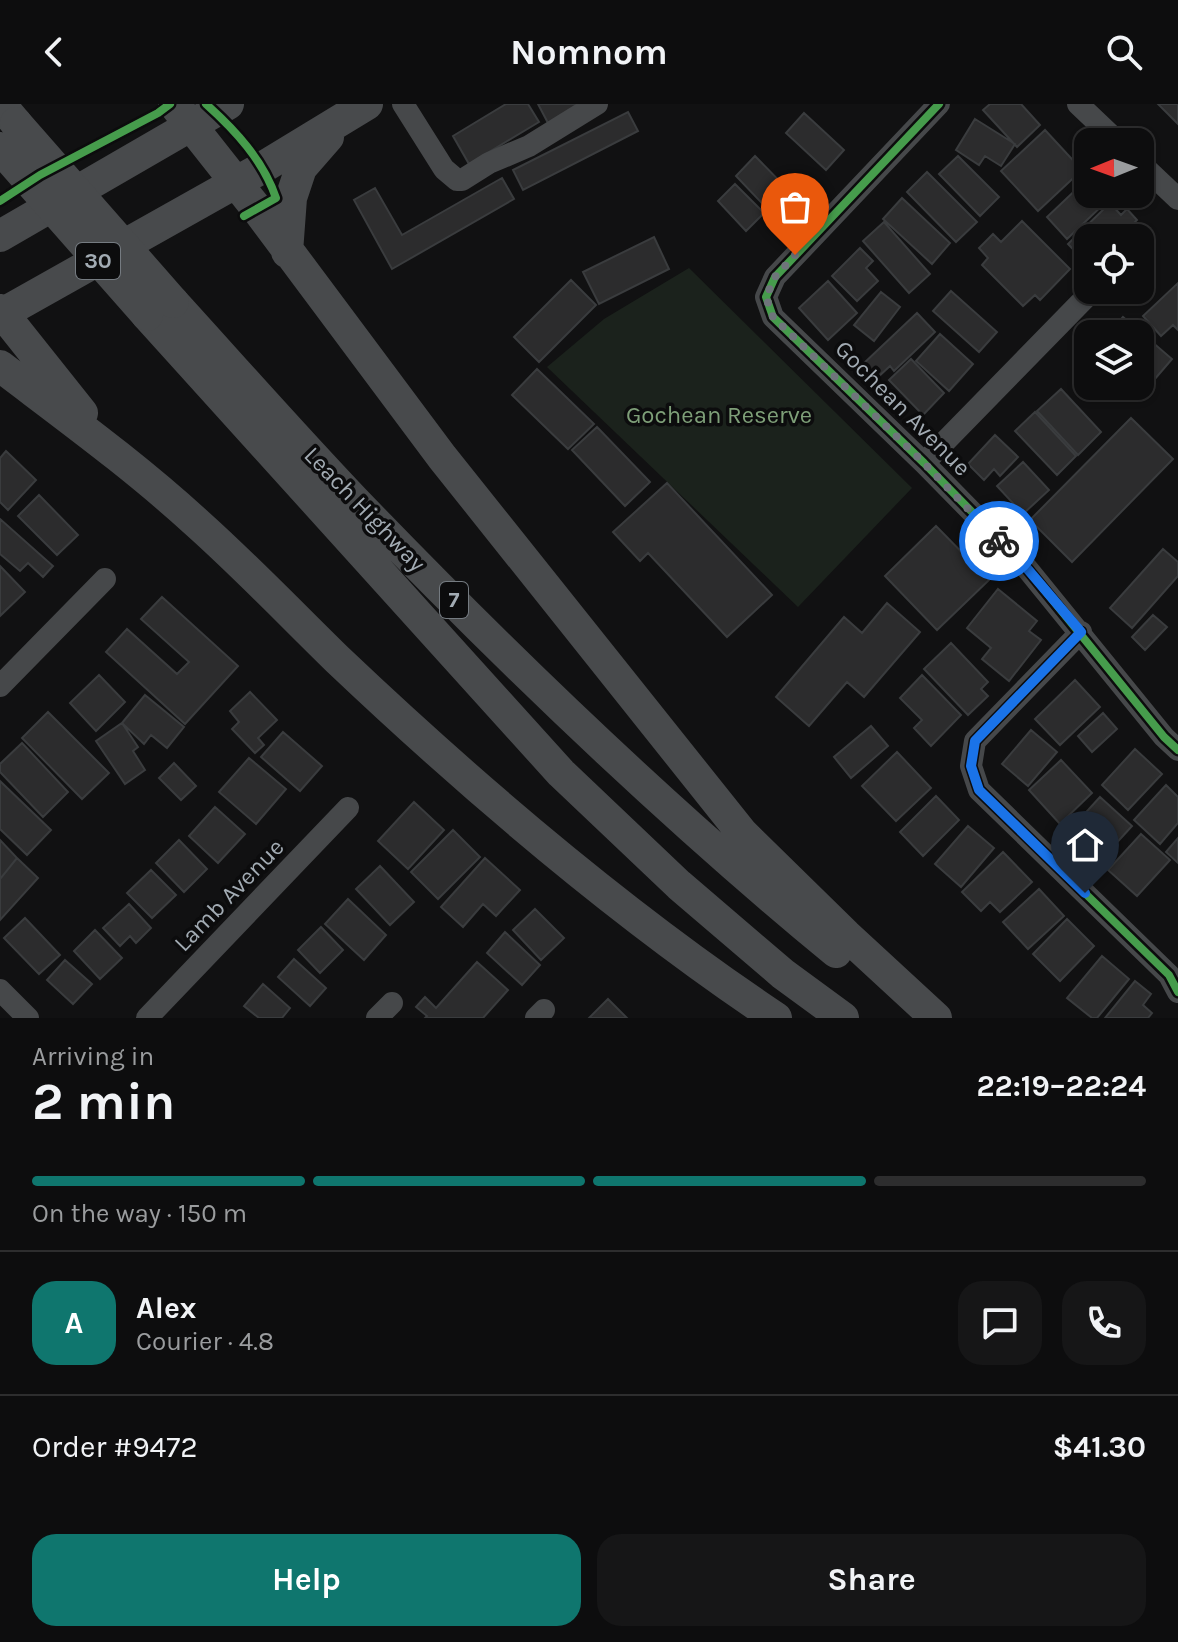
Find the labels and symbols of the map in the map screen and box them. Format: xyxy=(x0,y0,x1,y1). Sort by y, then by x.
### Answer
north arrow xyxy=(1074,128,1154,208)
pin xyxy=(761,173,829,255)
road number: 30 xyxy=(76,243,120,279)
street label: Gochean Avenue xyxy=(829,334,977,482)
park label: Gochean Reserve xyxy=(626,401,812,429)
street label: Leach Highway xyxy=(299,441,431,577)
courier xyxy=(959,501,1039,581)
road number: 7 xyxy=(440,582,468,618)
pin xyxy=(1051,811,1119,893)
street label: Lamb Avenue xyxy=(168,833,290,957)

